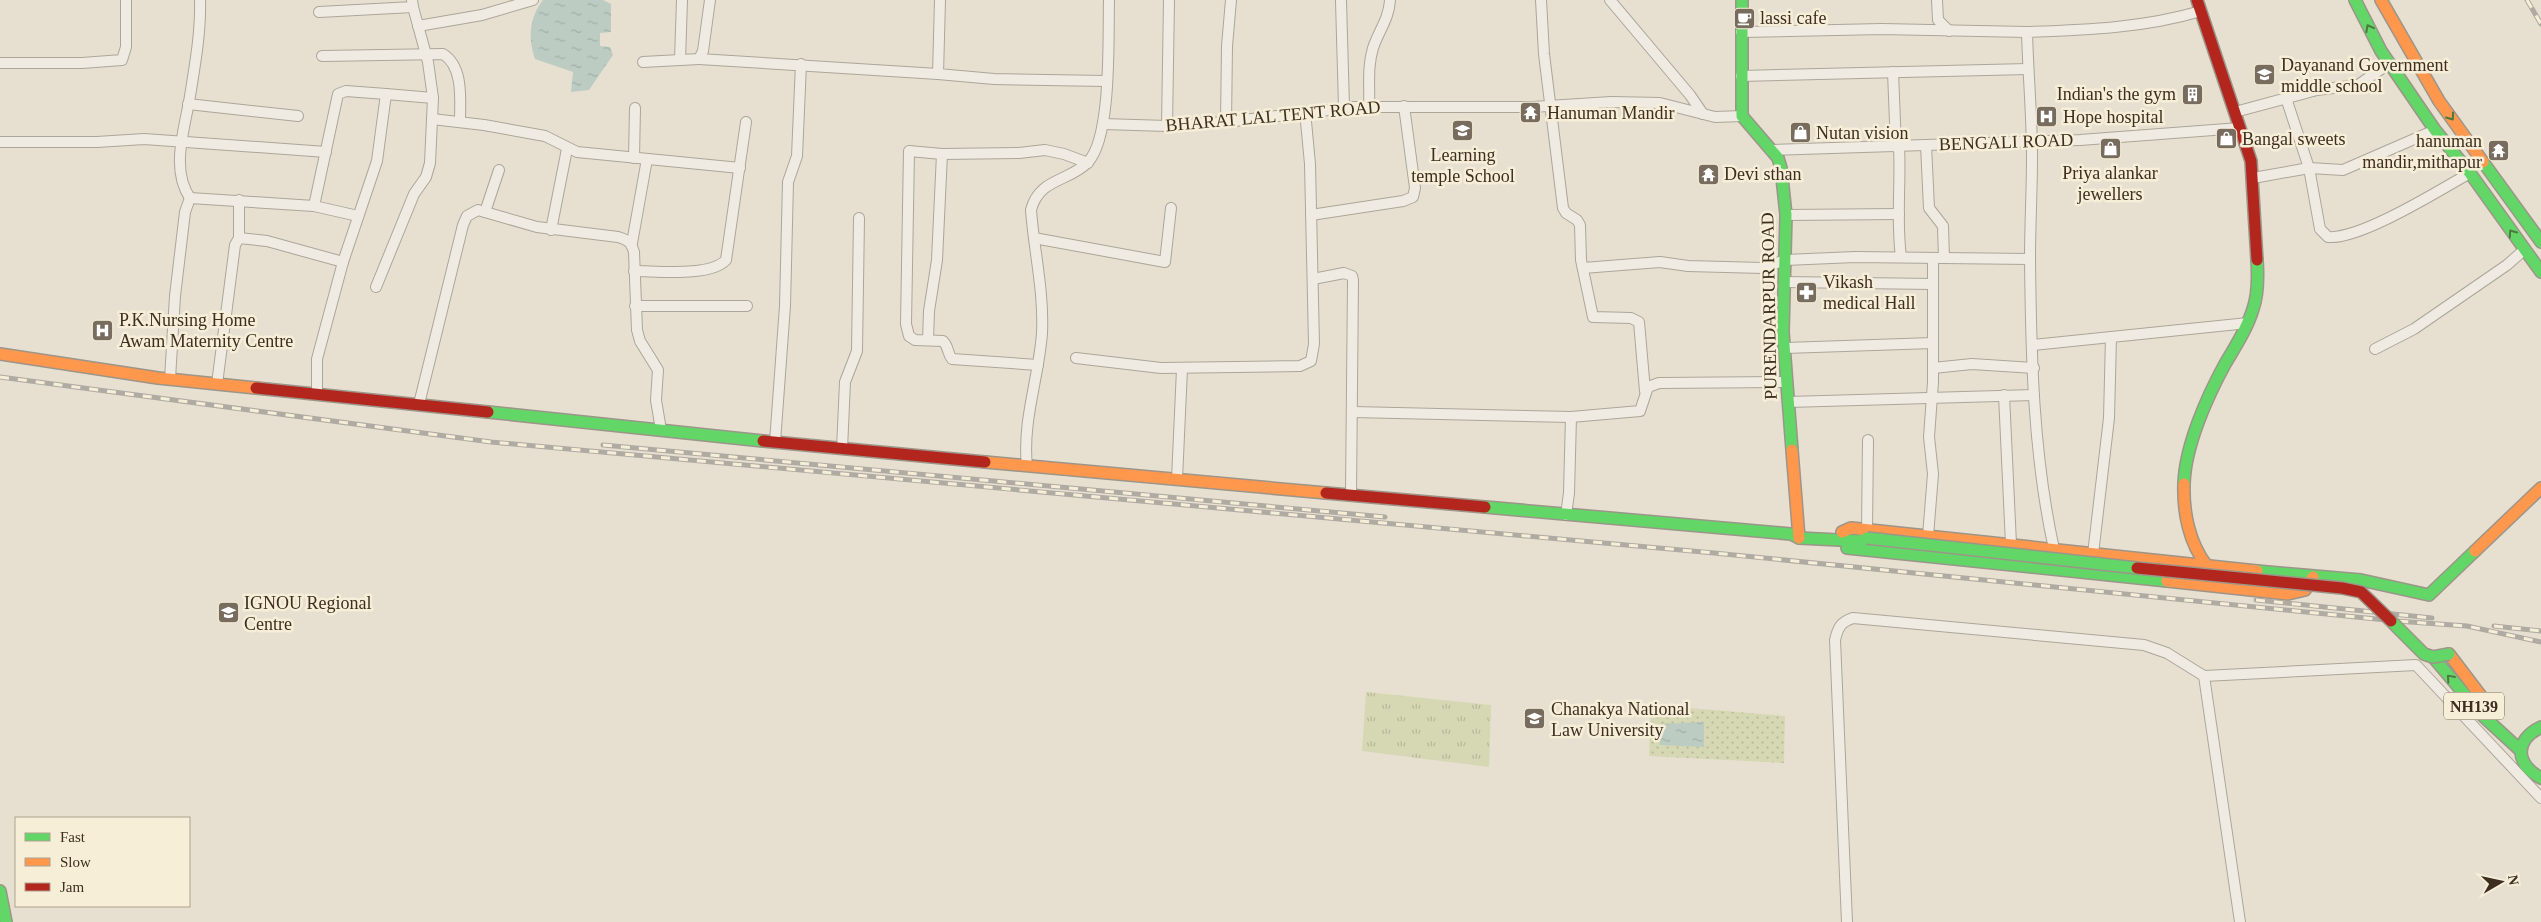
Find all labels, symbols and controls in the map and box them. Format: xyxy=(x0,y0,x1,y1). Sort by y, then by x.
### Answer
cafe icon: lassi cafe xyxy=(1732,6,1756,30)
place label: lassi cafe xyxy=(1760,8,1826,28)
one-way arrow xyxy=(2365,24,2375,33)
place label: Dayanand Government middle school xyxy=(2281,55,2448,96)
school or university icon: Dayanand Government middle school xyxy=(2253,63,2277,87)
building icon: Indian's the gym xyxy=(2180,82,2204,106)
place label: Indian's the gym xyxy=(2057,84,2176,104)
street label: BHARAT LAL TENT ROAD xyxy=(1165,97,1381,135)
temple icon: Hanuman Mandir xyxy=(1519,101,1543,125)
place label: Hanuman Mandir xyxy=(1547,103,1674,123)
hospital icon: Hope hospital xyxy=(2035,105,2059,129)
place label: Hope hospital xyxy=(2063,107,2164,127)
one-way arrow xyxy=(2445,111,2453,120)
school or university icon: Learning temple School xyxy=(1451,118,1475,142)
shop icon: Nutan vision xyxy=(1788,121,1812,145)
place label: Nutan vision xyxy=(1816,123,1909,143)
shop icon: Bangal sweets xyxy=(2214,127,2238,151)
place label: Bangal sweets xyxy=(2242,129,2345,149)
street label: BENGALI ROAD xyxy=(1938,130,2074,154)
place label: hanuman mandir,mithapur xyxy=(2362,131,2482,172)
shop icon: Priya alankar jewellers xyxy=(2098,136,2122,160)
temple icon: hanuman mandir,mithapur xyxy=(2486,139,2510,163)
place label: Learning temple School xyxy=(1411,145,1515,186)
temple icon: Devi sthan xyxy=(1696,162,1720,186)
place label: Priya alankar jewellers xyxy=(2062,163,2158,204)
place label: Devi sthan xyxy=(1724,164,1801,184)
street label: PURENDARPUR ROAD xyxy=(1757,212,1781,400)
one-way arrow xyxy=(2509,229,2518,239)
place label: Vikash medical Hall xyxy=(1823,272,1915,313)
pharmacy icon: Vikash medical Hall xyxy=(1795,280,1819,304)
place label: P.K.Nursing Home Awam Maternity Centre xyxy=(119,310,293,351)
hospital icon: P.K.Nursing Home Awam Maternity Centre xyxy=(91,318,115,342)
place label: IGNOU Regional Centre xyxy=(244,593,371,634)
school or university icon: IGNOU Regional Centre xyxy=(216,601,240,625)
one-way arrow xyxy=(2446,674,2455,683)
road number: NH139 xyxy=(2444,692,2504,719)
place label: Chanakya National Law University xyxy=(1551,699,1689,740)
school or university icon: Chanakya National Law University xyxy=(1523,707,1547,731)
legend xyxy=(15,817,190,907)
text: Fast xyxy=(60,829,86,845)
text: Slow xyxy=(60,854,91,870)
north arrow xyxy=(2476,857,2526,907)
text: N xyxy=(2505,874,2522,886)
text: Jam xyxy=(60,879,84,895)

